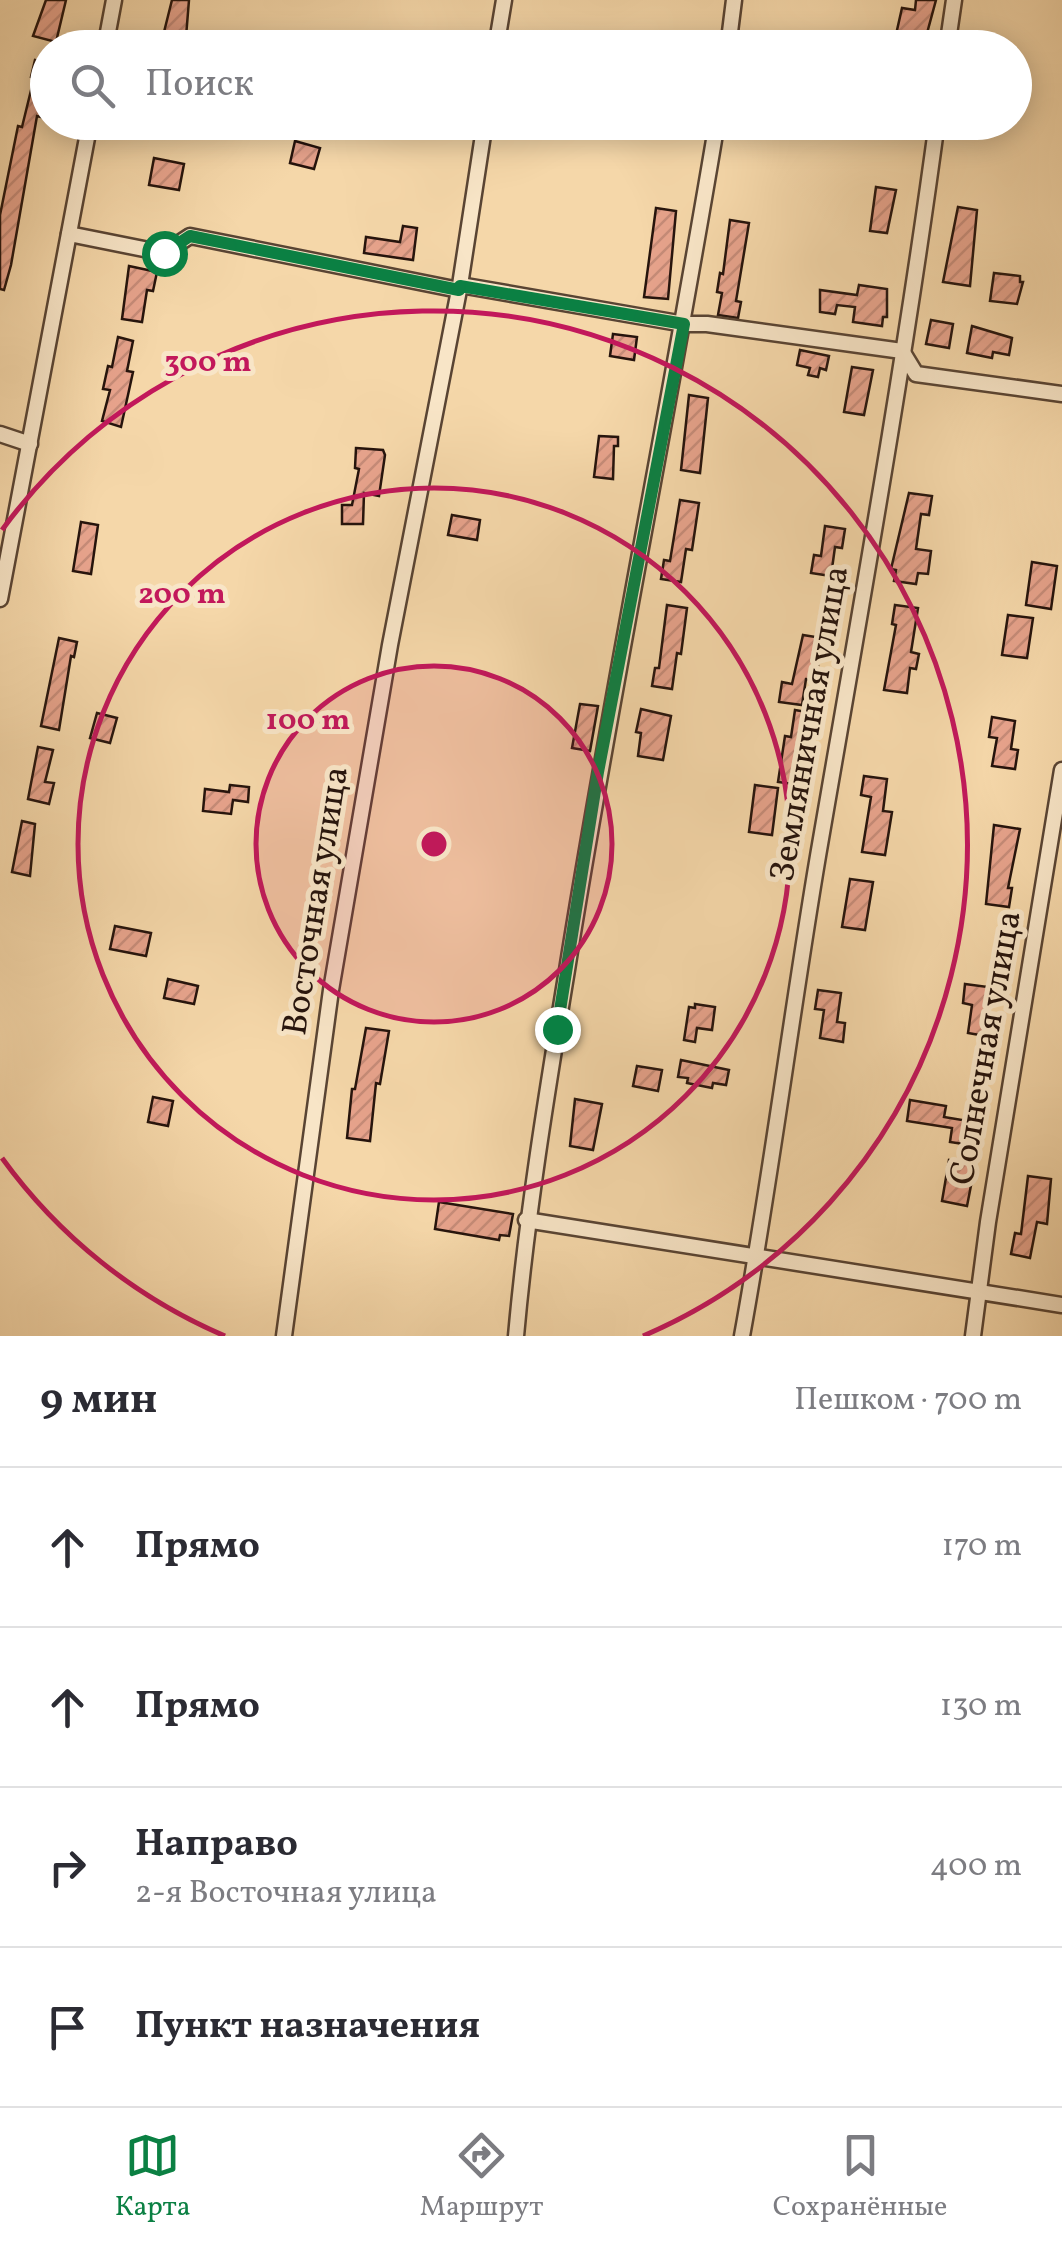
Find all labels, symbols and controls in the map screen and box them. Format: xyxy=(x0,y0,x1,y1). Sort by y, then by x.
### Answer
search box xyxy=(30,30,1032,140)
icon: search xyxy=(65,58,120,113)
text: Поиск xyxy=(145,59,254,112)
route start xyxy=(142,231,188,277)
text: 300 m xyxy=(164,342,252,384)
street label: Земляничная улица xyxy=(760,562,862,886)
text: 200 m xyxy=(138,574,226,616)
text: 100 m xyxy=(266,700,350,742)
street label: Восточная улица xyxy=(272,763,362,1039)
centre of rings xyxy=(416,826,452,862)
street label: Солнечная улица xyxy=(939,907,1035,1189)
route end xyxy=(535,1007,581,1053)
text: 9 мин xyxy=(40,1372,157,1431)
text: Пешком · 700 m xyxy=(794,1379,1022,1423)
icon: ahead xyxy=(40,1520,95,1575)
text: Прямо xyxy=(135,1521,260,1574)
text: 170 m xyxy=(941,1525,1022,1569)
icon: ahead xyxy=(40,1680,95,1735)
text: Прямо xyxy=(135,1681,260,1734)
text: 130 m xyxy=(940,1685,1022,1729)
text: Направо xyxy=(135,1819,298,1872)
icon: right xyxy=(40,1840,95,1895)
text: 400 m xyxy=(930,1845,1022,1889)
text: 2-я Восточная улица xyxy=(135,1872,437,1916)
icon: arrive xyxy=(40,2000,95,2055)
text: Пункт назначения xyxy=(135,2001,480,2054)
tab: Карта xyxy=(115,2128,191,2227)
tab: Маршрут xyxy=(420,2128,543,2227)
tab: Сохранённые xyxy=(773,2128,947,2227)

